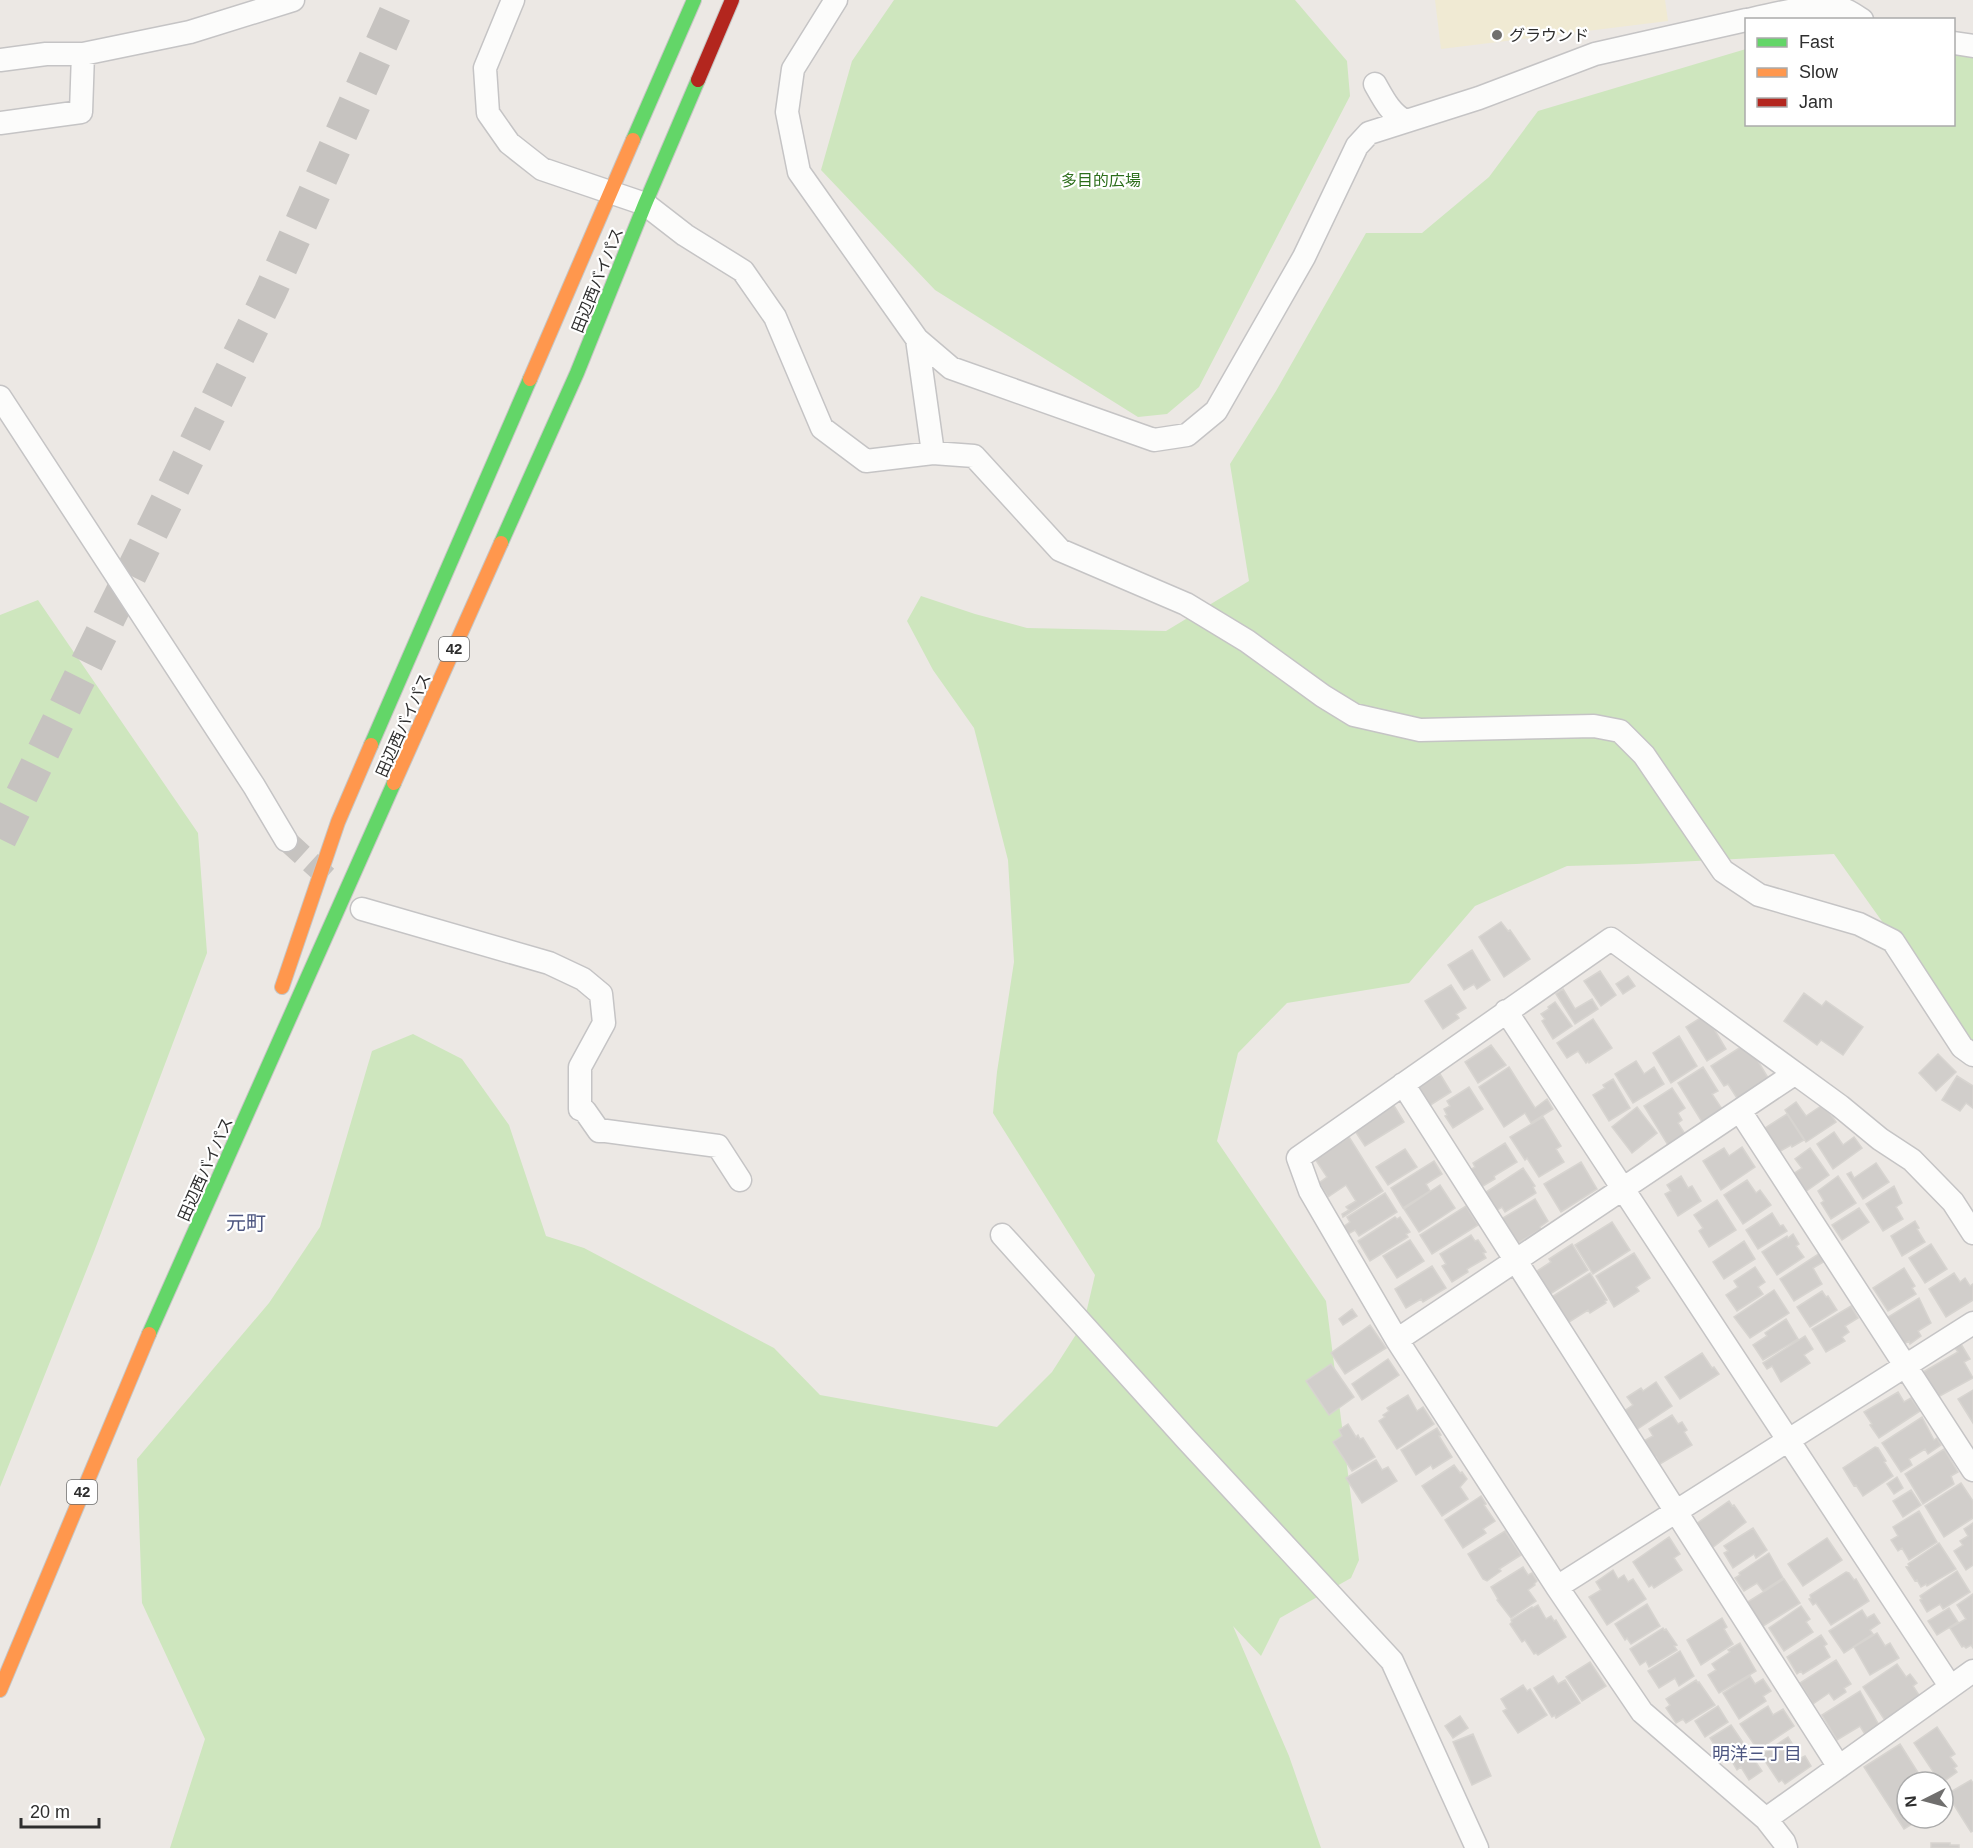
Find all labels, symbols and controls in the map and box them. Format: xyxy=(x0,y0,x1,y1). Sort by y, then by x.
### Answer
legend xyxy=(1745,18,1955,126)
place label: グラウンド xyxy=(1509,27,1589,44)
marker: グラウンド xyxy=(1490,28,1504,42)
text: Fast xyxy=(1799,32,1834,52)
text: Slow xyxy=(1799,62,1839,82)
text: Jam xyxy=(1799,92,1833,112)
park label: 多目的広場 xyxy=(1061,172,1141,189)
street label: 田辺西バイパス xyxy=(569,225,626,335)
road number: 42 xyxy=(439,637,469,661)
street label: 田辺西バイパス xyxy=(373,671,434,780)
street label: 田辺西バイパス xyxy=(175,1115,236,1224)
district label: 元町 xyxy=(226,1212,266,1234)
road number: 42 xyxy=(67,1480,97,1504)
district label: 明洋三丁目 xyxy=(1712,1744,1802,1764)
north arrow xyxy=(1895,1770,1955,1830)
scale bar xyxy=(21,1791,99,1829)
text: N xyxy=(1902,1795,1920,1808)
text: 20 m xyxy=(30,1802,70,1822)

